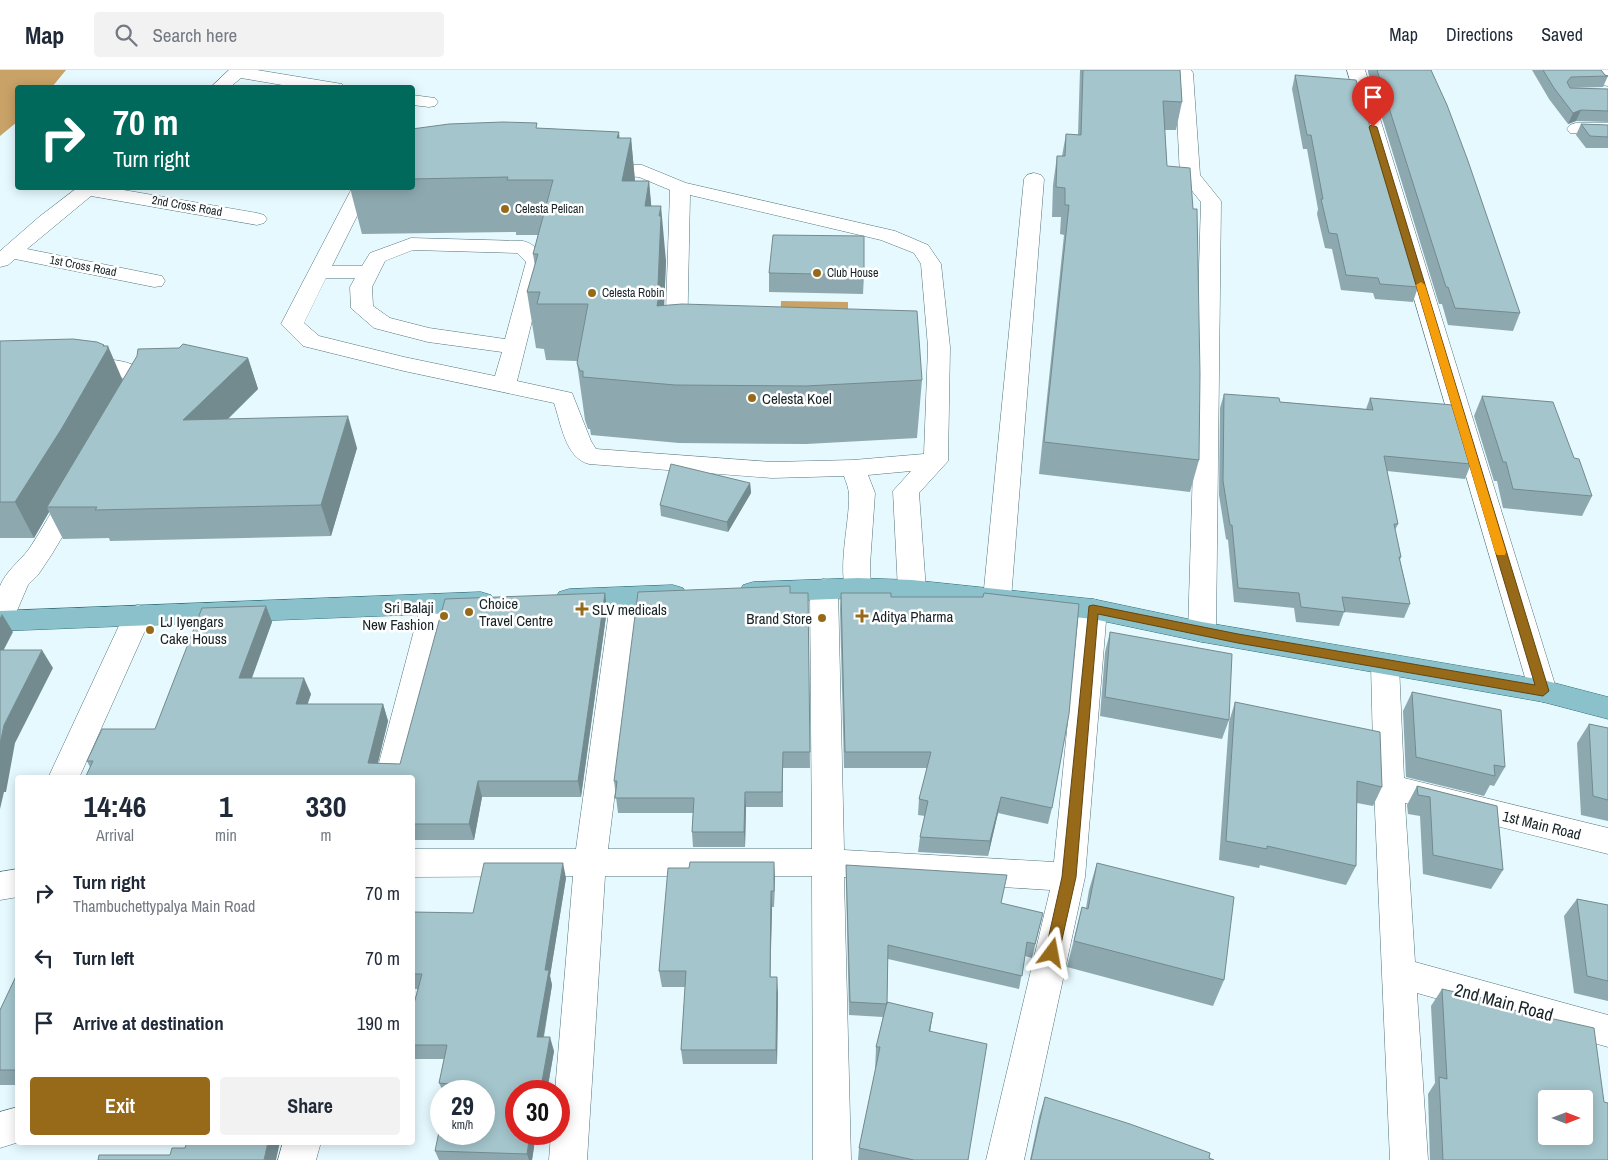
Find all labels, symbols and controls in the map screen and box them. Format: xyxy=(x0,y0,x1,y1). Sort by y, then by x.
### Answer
search box xyxy=(94,12,444,57)
text: Map xyxy=(25,19,64,51)
icon: search xyxy=(112,21,140,49)
text: Search here xyxy=(152,22,237,48)
text: Map xyxy=(1389,22,1418,47)
text: Directions xyxy=(1446,22,1513,47)
text: Saved xyxy=(1541,22,1583,47)
pin xyxy=(1352,76,1394,127)
icon: arrive xyxy=(1359,83,1387,111)
text: 70 m xyxy=(113,99,178,146)
icon: right xyxy=(30,105,95,170)
text: Turn right xyxy=(113,144,190,174)
street label: 2nd Cross Road xyxy=(151,192,223,220)
place label: Celesta Pelican xyxy=(515,201,584,217)
marker: Celesta Pelican xyxy=(499,203,511,215)
street label: 1st Cross Road xyxy=(48,252,118,280)
place label: Club House xyxy=(827,265,878,281)
marker: Club House xyxy=(811,267,823,279)
place label: Celesta Robin xyxy=(602,285,664,301)
marker: Celesta Robin xyxy=(586,287,598,299)
place label: Celesta Koel xyxy=(762,388,832,409)
marker: Celesta Koel xyxy=(746,392,758,404)
place label: Choice Travel Centre xyxy=(479,593,553,631)
place label: Sri Balaji New Fashion xyxy=(362,597,434,635)
place label: SLV medicals xyxy=(592,599,667,620)
marker: SLV medicals xyxy=(576,603,588,615)
marker: Choice Travel Centre xyxy=(463,606,475,618)
place label: Aditya Pharma xyxy=(871,606,954,627)
place label: Brand Store xyxy=(746,608,812,629)
marker: Sri Balaji New Fashion xyxy=(438,610,450,622)
marker: Aditya Pharma xyxy=(856,610,868,622)
place label: LJ Iyengars Cake Houss xyxy=(160,611,227,649)
marker: Brand Store xyxy=(816,612,828,624)
marker: LJ Iyengars Cake Houss xyxy=(144,624,156,636)
text: 14:46 xyxy=(84,786,146,826)
text: 1 xyxy=(219,786,233,826)
text: 330 xyxy=(305,786,346,826)
street label: 1st Main Road xyxy=(1501,805,1583,845)
text: Arrival xyxy=(96,824,134,846)
text: min xyxy=(215,824,237,846)
text: m xyxy=(320,824,331,846)
text: Turn right xyxy=(73,869,145,895)
icon: right xyxy=(30,879,58,907)
text: 70 m xyxy=(365,880,400,906)
text: Thambuchettypalya Main Road xyxy=(73,895,255,917)
position arrow xyxy=(1025,926,1077,978)
icon: left xyxy=(30,944,58,972)
text: Turn left xyxy=(73,945,134,971)
text: 70 m xyxy=(365,945,400,971)
street label: 2nd Main Road xyxy=(1452,977,1556,1027)
icon: arrive xyxy=(30,1009,58,1037)
text: Arrive at destination xyxy=(73,1010,224,1036)
text: 190 m xyxy=(357,1010,400,1036)
button: Exit xyxy=(30,1077,210,1135)
button: Share xyxy=(220,1077,400,1135)
speed limit sign: 30 xyxy=(505,1080,570,1145)
text: 29 xyxy=(451,1089,474,1123)
north arrow xyxy=(1538,1090,1592,1145)
map controls xyxy=(1538,1090,1593,1145)
text: km/h xyxy=(452,1117,473,1133)

